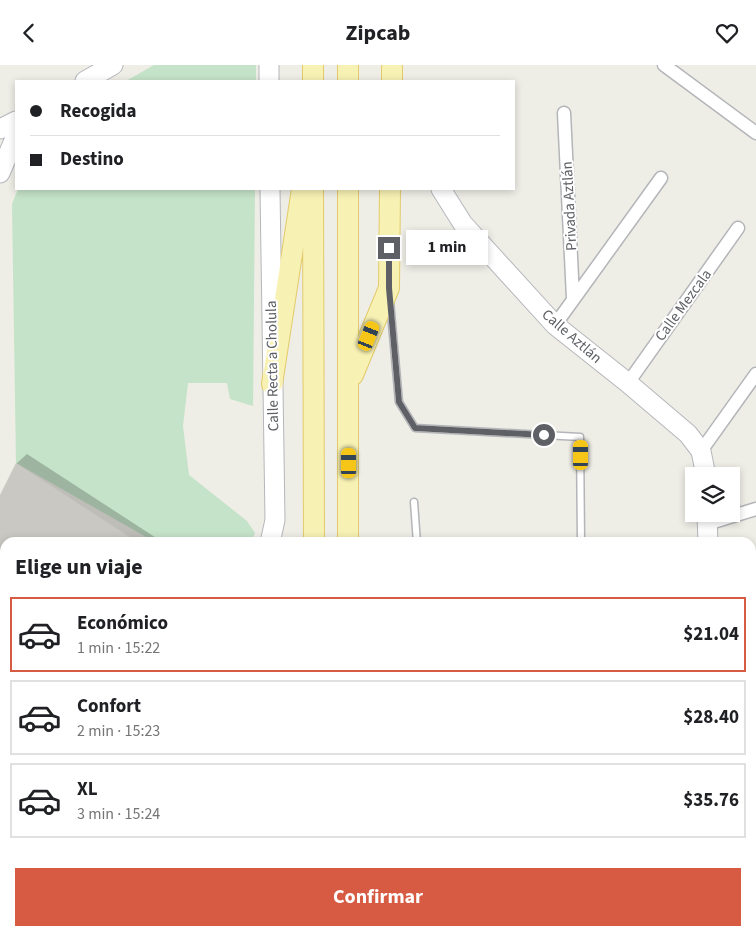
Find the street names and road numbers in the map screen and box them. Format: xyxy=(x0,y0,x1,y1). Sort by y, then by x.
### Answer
street label: Privada Aztlán xyxy=(557,161,582,251)
street label: Calle Mezcala xyxy=(650,265,717,346)
street label: Calle Recta a Cholula xyxy=(261,300,284,432)
street label: Calle Aztlán xyxy=(537,304,606,368)

